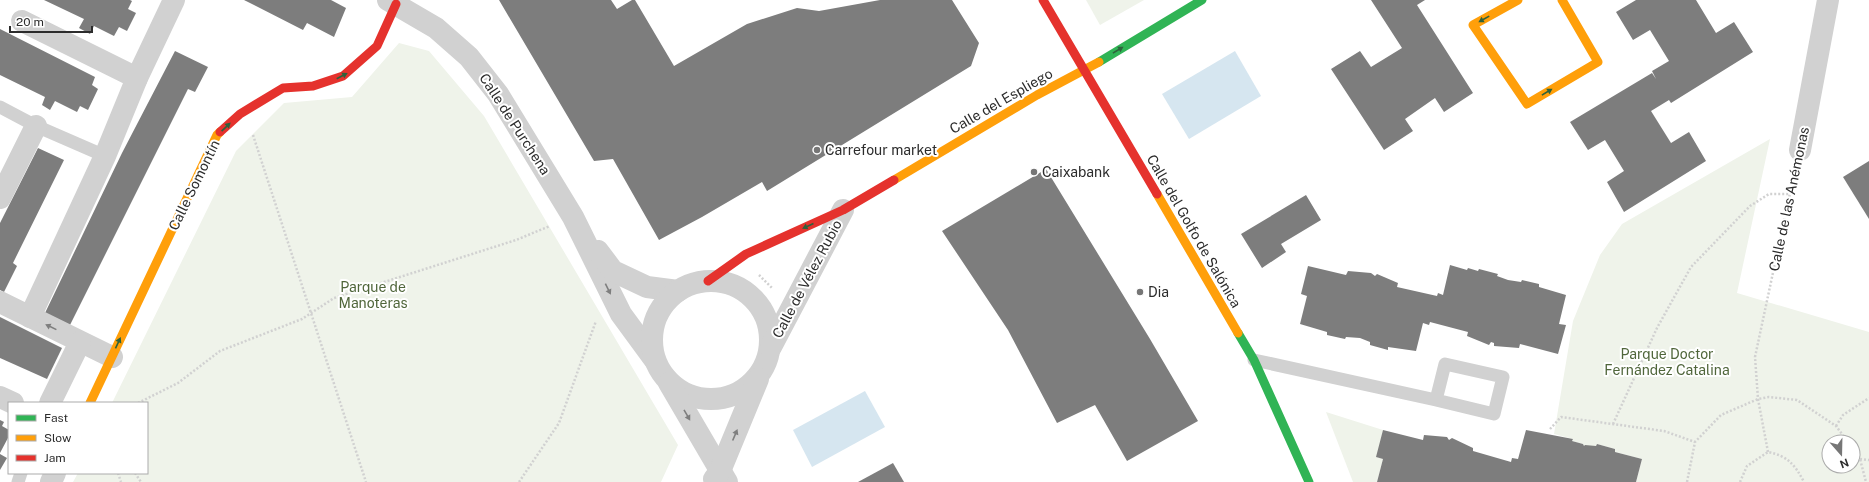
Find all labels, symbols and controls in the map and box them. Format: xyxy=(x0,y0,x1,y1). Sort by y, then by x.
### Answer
scale bar xyxy=(10,8,92,34)
text: 20 m xyxy=(16,15,44,29)
one-way arrow xyxy=(1478,16,1489,23)
one-way arrow xyxy=(1112,47,1124,54)
street label: Calle del Espliego xyxy=(947,65,1055,137)
street label: Calle de Purchena xyxy=(476,70,554,178)
one-way arrow xyxy=(336,72,348,79)
one-way arrow xyxy=(1542,88,1552,96)
one-way arrow xyxy=(222,123,231,132)
street label: Calle de las Anémonas xyxy=(1766,125,1812,273)
street label: Calle Somontín xyxy=(165,137,223,233)
place label: Carrefour market xyxy=(825,142,937,158)
marker: Carrefour market xyxy=(812,145,822,155)
street label: Calle del Golfo de Salónica xyxy=(1144,152,1244,310)
place label: Caixabank xyxy=(1042,164,1110,180)
marker: Caixabank xyxy=(1029,167,1039,177)
street label: Calle de Vélez Rubio xyxy=(769,217,845,341)
one-way arrow xyxy=(802,223,813,229)
park label: Parque de Manoteras xyxy=(339,279,407,311)
one-way arrow xyxy=(605,284,612,295)
place label: Dia xyxy=(1148,284,1169,300)
marker: Dia xyxy=(1135,287,1145,297)
one-way arrow xyxy=(46,324,57,331)
one-way arrow xyxy=(115,337,121,348)
park label: Parque Doctor Fernández Catalina xyxy=(1604,346,1730,378)
legend xyxy=(8,402,148,474)
one-way arrow xyxy=(683,409,690,420)
text: Fast xyxy=(44,411,69,425)
one-way arrow xyxy=(732,428,738,440)
text: Slow xyxy=(44,431,72,445)
north arrow xyxy=(1821,434,1861,474)
text: Jam xyxy=(44,451,66,465)
text: N xyxy=(1838,456,1851,471)

